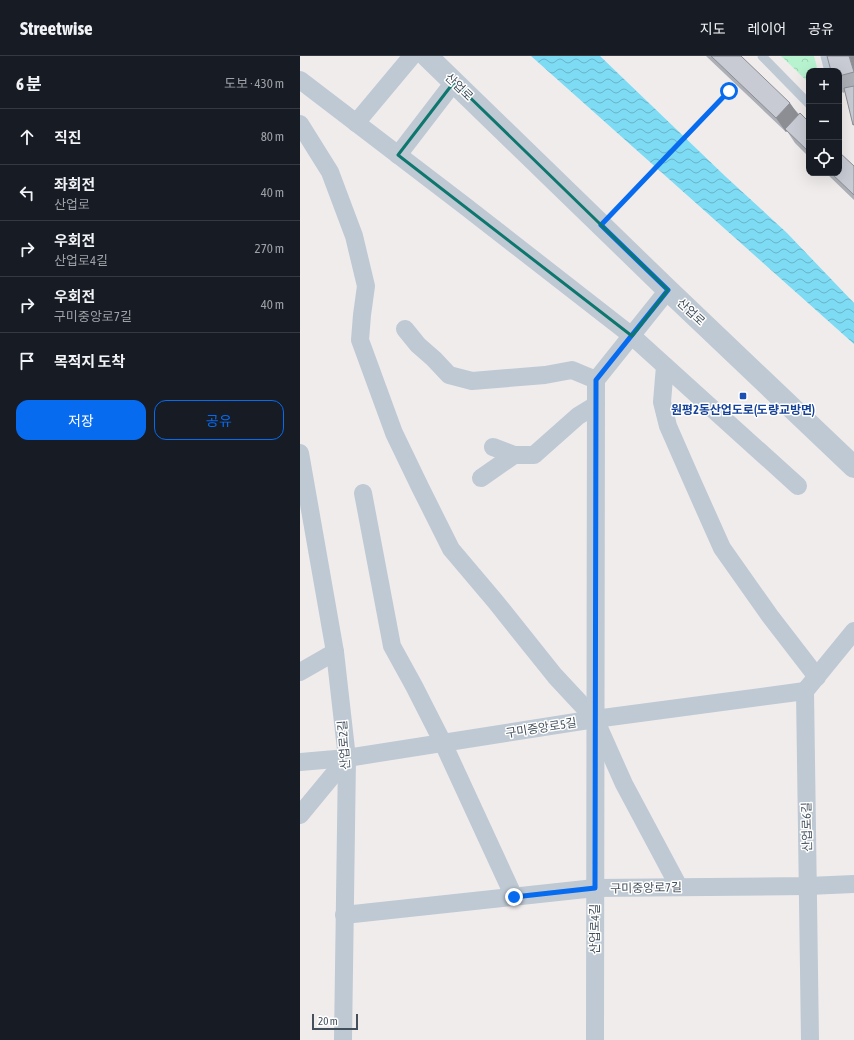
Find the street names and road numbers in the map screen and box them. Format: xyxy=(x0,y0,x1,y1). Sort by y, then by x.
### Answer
street label: 산업로 xyxy=(442,70,476,104)
street label: 산업로 xyxy=(674,296,708,328)
street label: 구미중앙로5길 xyxy=(504,715,578,741)
street label: 산업로2길 xyxy=(335,720,353,770)
street label: 산업로6길 xyxy=(800,802,814,852)
street label: 구미중앙로7길 xyxy=(610,880,682,896)
street label: 산업로4길 xyxy=(588,904,602,954)

